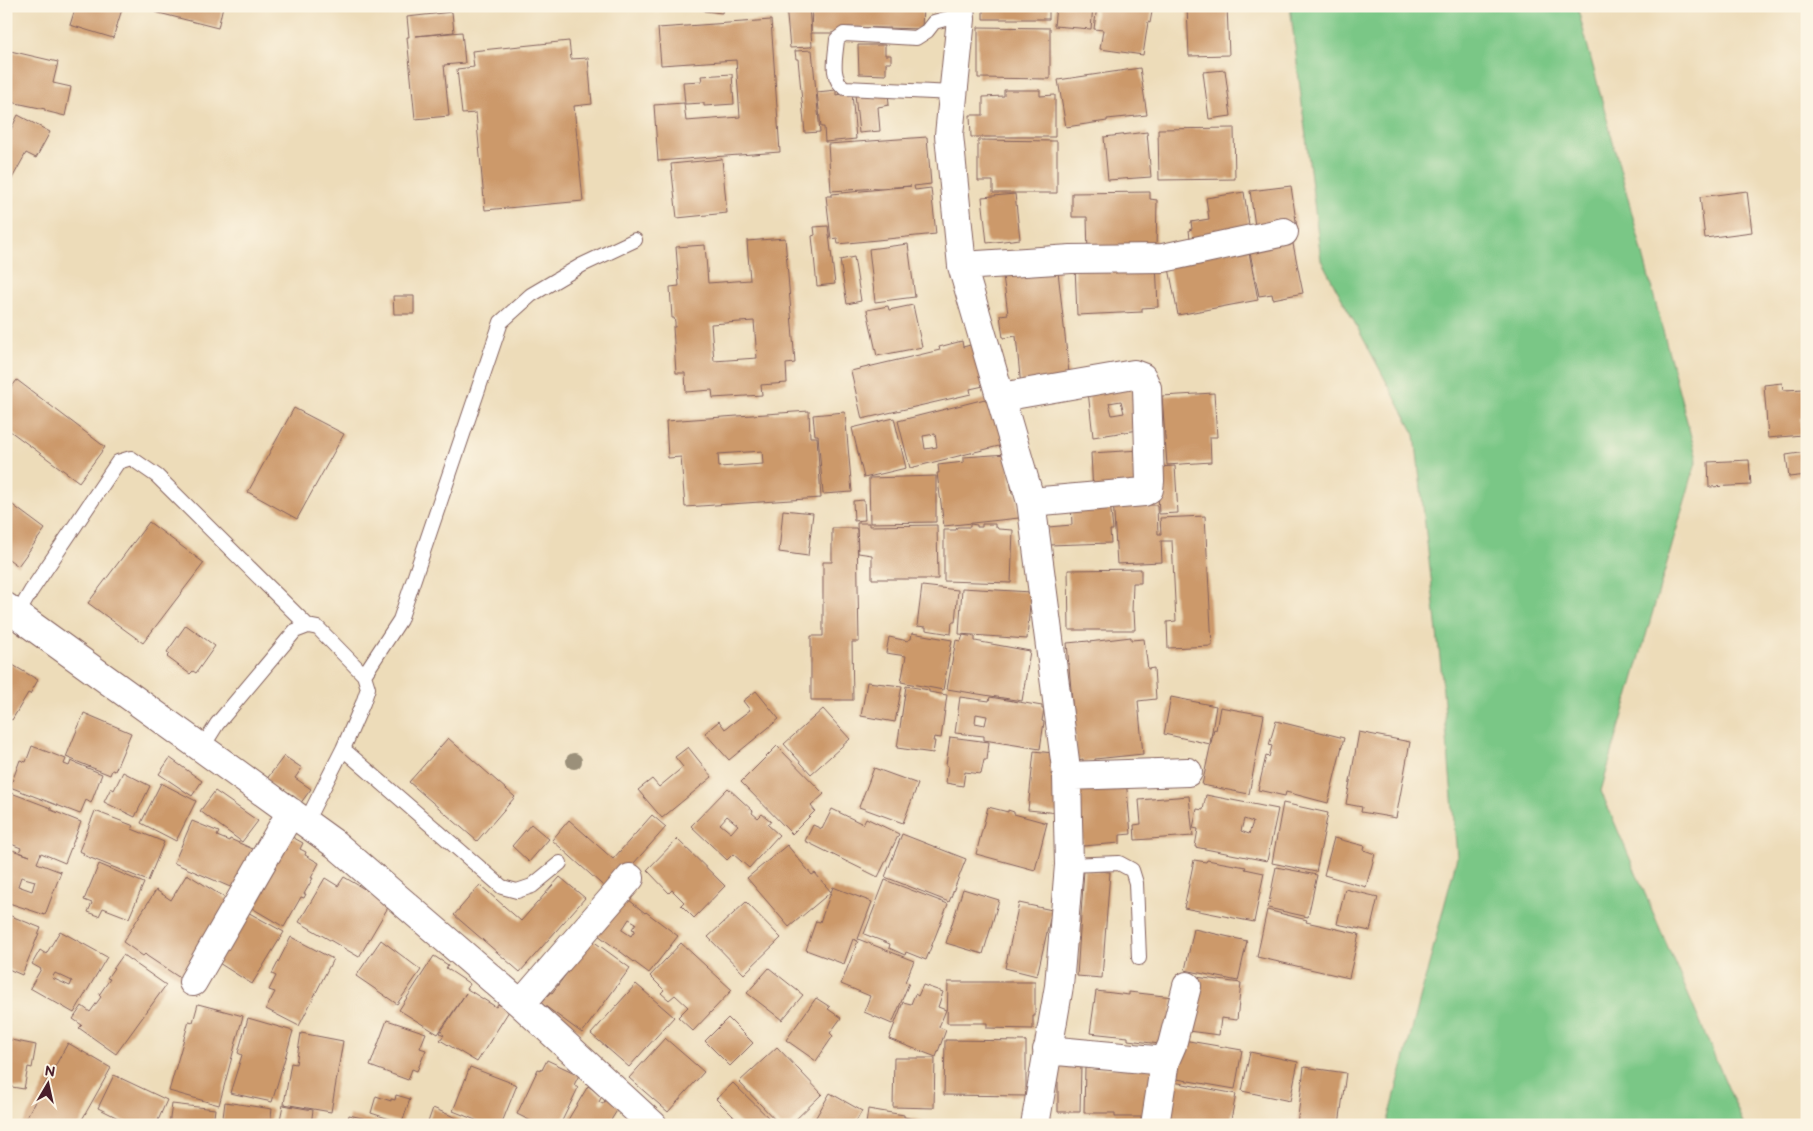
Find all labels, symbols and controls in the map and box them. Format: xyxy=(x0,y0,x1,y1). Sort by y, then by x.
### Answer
north arrow xyxy=(22,1058,72,1108)
text: N xyxy=(43,1062,56,1081)

